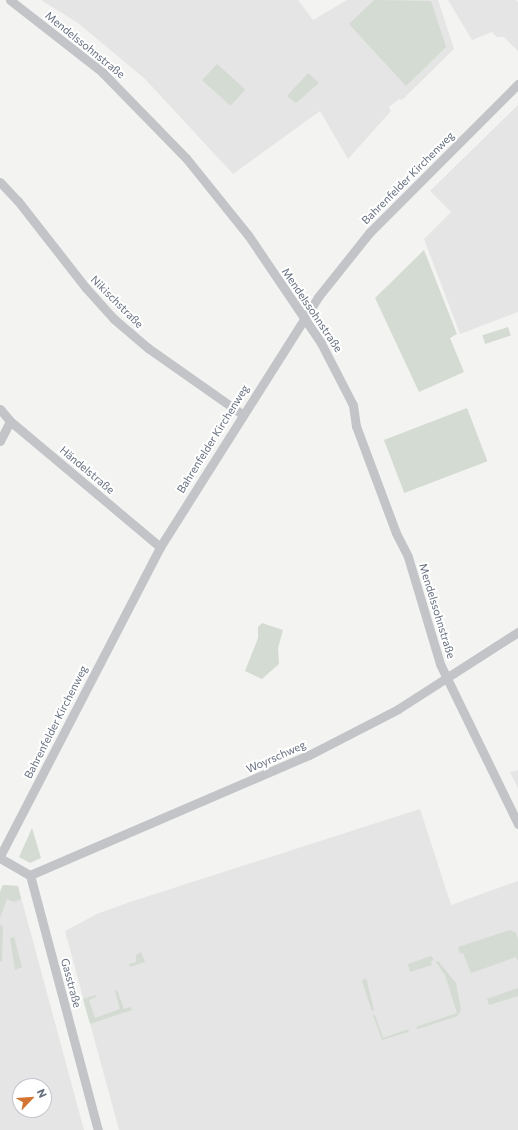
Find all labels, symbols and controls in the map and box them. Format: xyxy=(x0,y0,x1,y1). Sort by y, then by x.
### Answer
street label: Mendelssohnstraße xyxy=(42,9,128,81)
street label: Bahrenfelder Kirchenweg xyxy=(359,129,457,227)
street label: Mendelssohnstraße xyxy=(279,265,345,355)
street label: Nikischstraße xyxy=(88,273,146,331)
street label: Bahrenfelder Kirchenweg xyxy=(174,382,252,496)
street label: Händelstraße xyxy=(57,443,117,497)
street label: Mendelssohnstraße xyxy=(416,562,458,660)
street label: Bahrenfelder Kirchenweg xyxy=(22,663,90,781)
street label: Woyrschweg xyxy=(244,738,308,776)
street label: Gasstraße xyxy=(58,957,84,1009)
north arrow xyxy=(12,1078,52,1118)
text: N xyxy=(35,1087,50,1100)

